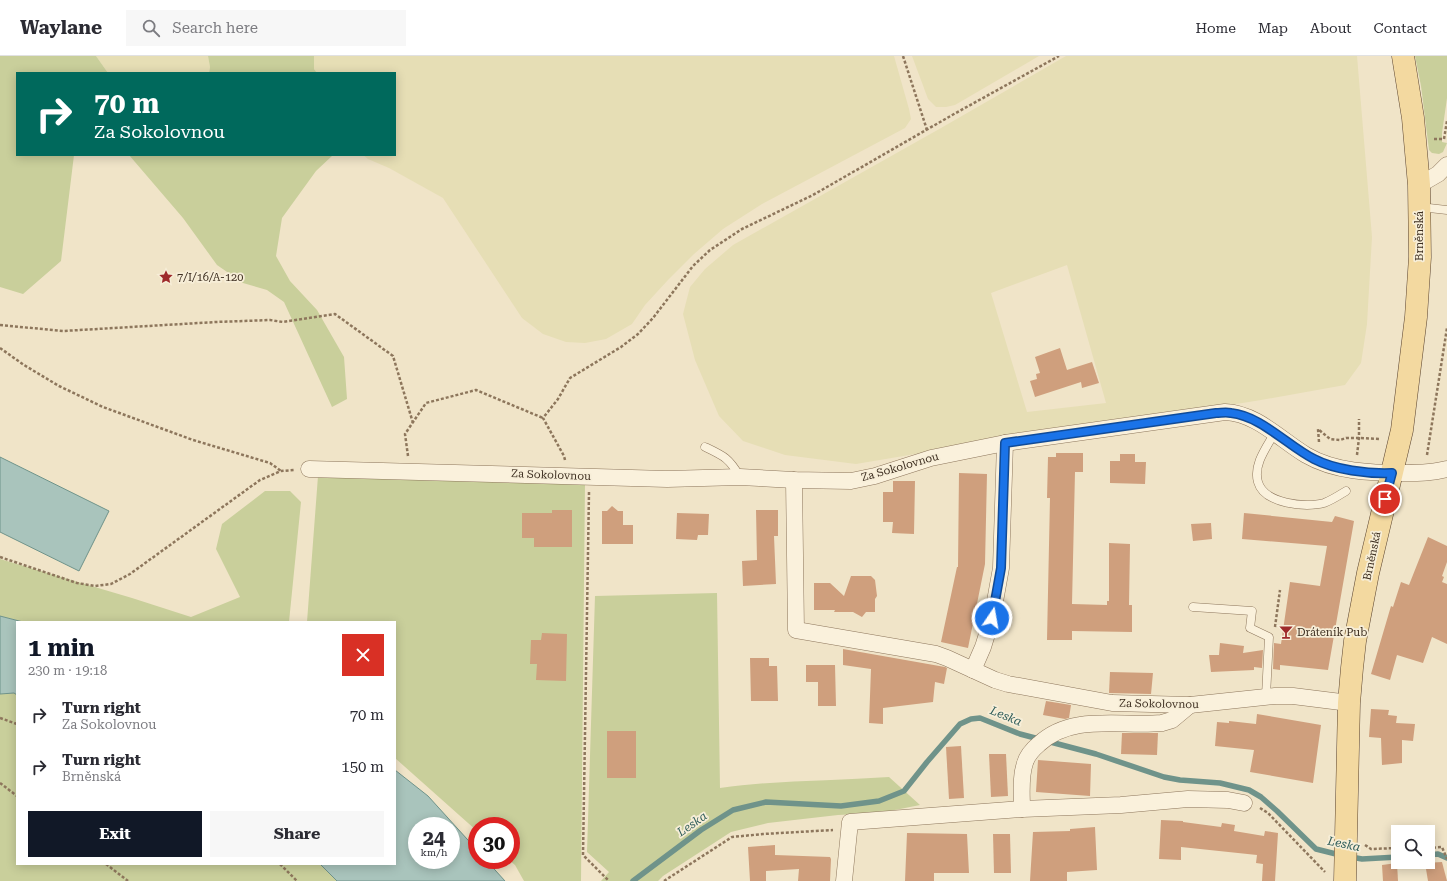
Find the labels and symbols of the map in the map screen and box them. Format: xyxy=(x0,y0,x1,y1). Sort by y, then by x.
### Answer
street label: Brněnská xyxy=(1413,211,1426,261)
place icon: 7/I/16/A-120 xyxy=(158,269,174,285)
place label: 7/I/16/A-120 xyxy=(177,271,243,284)
street label: Za Sokolovnou xyxy=(860,450,940,484)
street label: Za Sokolovnou xyxy=(511,467,591,483)
pin xyxy=(1368,482,1402,516)
street label: Brněnská xyxy=(1360,530,1384,582)
position arrow xyxy=(971,597,1013,639)
bar icon: Dráteník Pub xyxy=(1278,624,1294,640)
place label: Dráteník Pub xyxy=(1297,626,1367,639)
street label: Za Sokolovnou xyxy=(1119,697,1199,711)
water label: Leska xyxy=(987,703,1024,729)
water label: Leska xyxy=(674,809,710,840)
speed limit sign: 30 xyxy=(468,817,520,869)
water label: Leska xyxy=(1325,834,1362,854)

